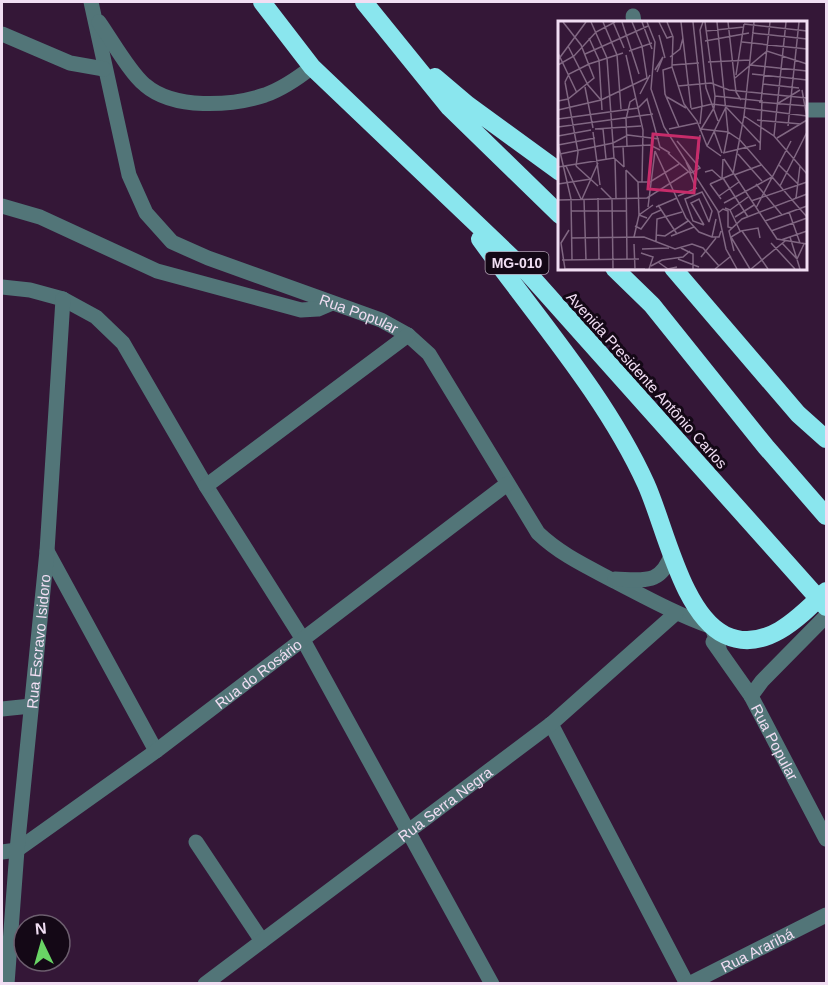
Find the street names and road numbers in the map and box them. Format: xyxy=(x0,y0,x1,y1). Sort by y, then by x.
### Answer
road number: MG-010 xyxy=(486,252,548,274)
street label: Avenida Presidente Antônio Carlos xyxy=(563,288,731,472)
street label: Rua Popular xyxy=(317,290,402,337)
street label: Rua Escravo Isidoro xyxy=(23,573,53,709)
street label: Rua do Rosário xyxy=(211,635,305,712)
street label: Rua Popular xyxy=(748,701,802,783)
street label: Rua Serra Negra xyxy=(394,763,496,845)
street label: Rua Araribá xyxy=(718,924,797,975)

